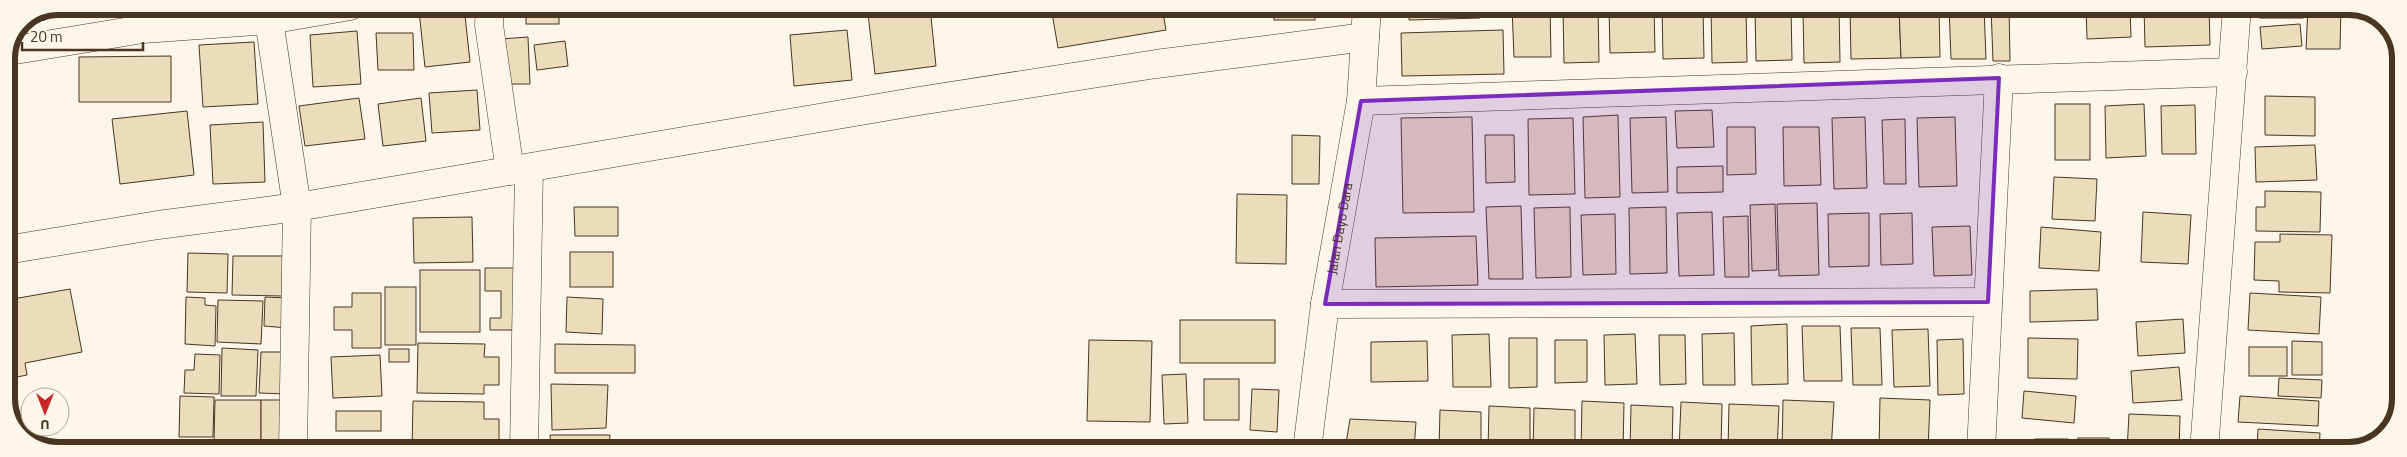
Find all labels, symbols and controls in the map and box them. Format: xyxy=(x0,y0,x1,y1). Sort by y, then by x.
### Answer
scale bar xyxy=(22,20,144,52)
text: 20 m xyxy=(30,25,63,48)
street label: Jalan Dayo Dara xyxy=(1320,181,1357,276)
north arrow xyxy=(20,387,70,437)
text: U xyxy=(40,415,50,436)

